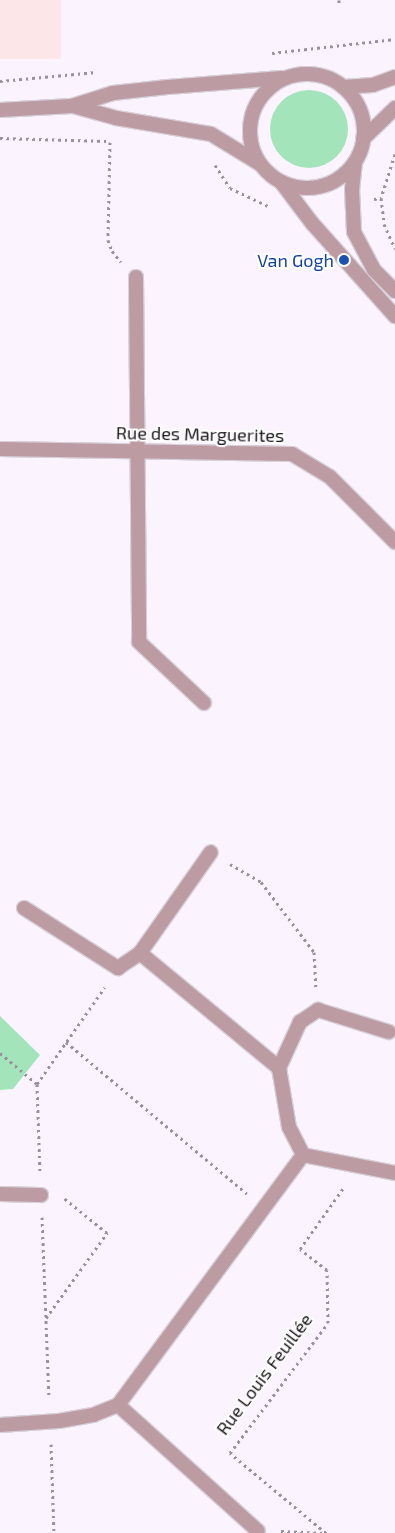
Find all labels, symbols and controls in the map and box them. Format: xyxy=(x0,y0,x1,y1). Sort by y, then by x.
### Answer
place label: Van Gogh xyxy=(257,249,334,271)
marker: Van Gogh xyxy=(338,254,350,266)
street label: Rue des Marguerites xyxy=(116,422,284,446)
street label: Rue Louis Feuillée xyxy=(211,1309,317,1439)

